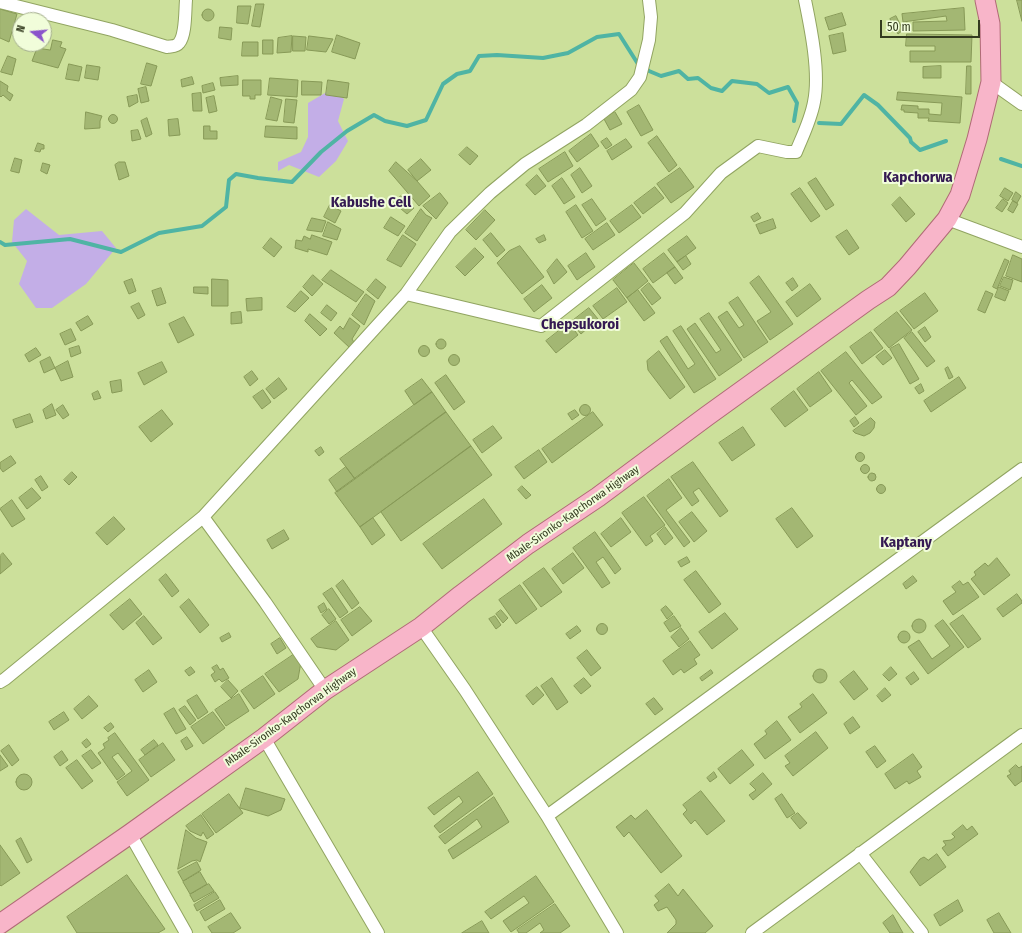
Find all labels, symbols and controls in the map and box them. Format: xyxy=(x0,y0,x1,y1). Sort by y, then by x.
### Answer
north arrow xyxy=(12,12,52,52)
scale bar xyxy=(882,12,982,38)
text: 50 m xyxy=(887,20,911,34)
text: N xyxy=(14,24,28,34)
district label: Kapchorwa xyxy=(883,169,953,187)
district label: Kabushe Cell xyxy=(331,194,411,212)
district label: Chepsukoroi xyxy=(541,316,619,334)
street label: Mbale-Sironko-Kapchorwa Highway xyxy=(504,463,642,565)
district label: Kaptany xyxy=(880,534,932,552)
street label: Mbale-Sironko-Kapchorwa Highway xyxy=(223,665,359,769)

